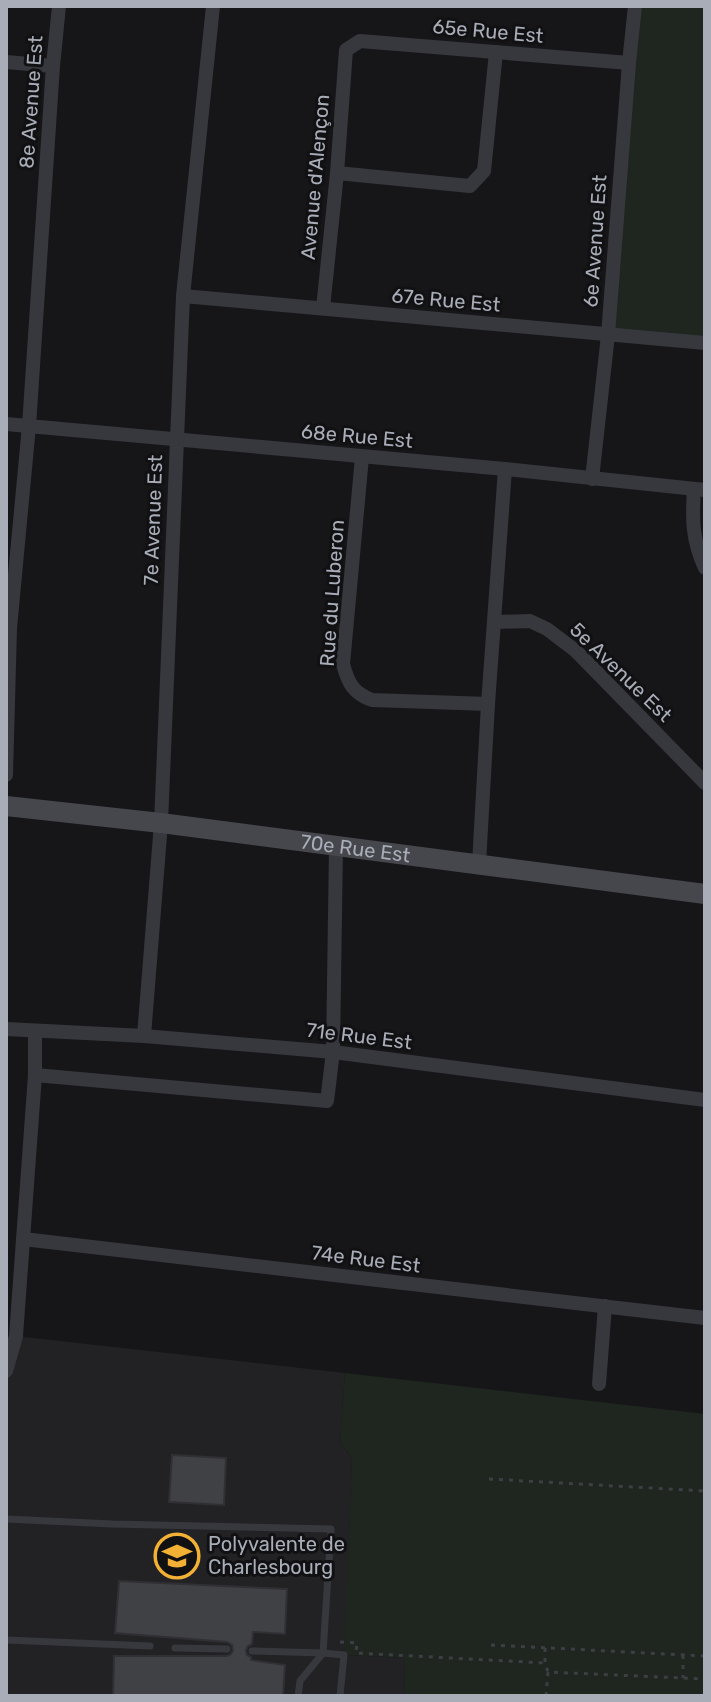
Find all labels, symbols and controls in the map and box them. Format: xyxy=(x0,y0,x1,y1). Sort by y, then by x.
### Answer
street label: 65e Rue Est xyxy=(431,14,545,48)
street label: 8e Avenue Est xyxy=(14,34,48,169)
street label: Avenue d'Alençon xyxy=(296,93,334,261)
street label: 6e Avenue Est xyxy=(578,174,612,308)
street label: 67e Rue Est xyxy=(391,283,502,317)
street label: 68e Rue Est xyxy=(300,419,414,453)
street label: 7e Avenue Est xyxy=(139,454,167,586)
street label: Rue du Luberon xyxy=(315,519,349,667)
street label: 5e Avenue Est xyxy=(565,617,677,727)
street label: 70e Rue Est xyxy=(299,829,412,867)
street label: 71e Rue Est xyxy=(305,1018,413,1054)
street label: 74e Rue Est xyxy=(310,1240,422,1278)
school or university icon: Polyvalente de Charlesbourg xyxy=(153,1532,201,1580)
place label: Polyvalente de Charlesbourg xyxy=(208,1532,345,1579)

